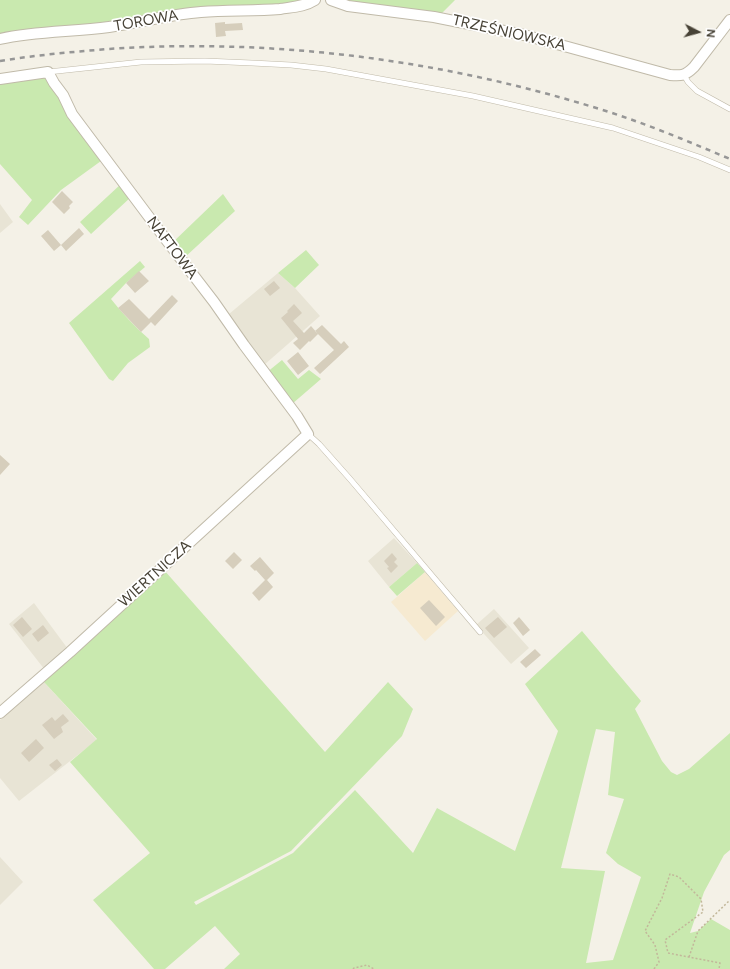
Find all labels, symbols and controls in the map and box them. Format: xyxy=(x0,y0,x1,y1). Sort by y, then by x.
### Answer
street label: TOROWA xyxy=(112,7,180,35)
street label: TRZEŚNIOWSKA xyxy=(451,11,567,55)
north arrow xyxy=(678,12,718,52)
text: N xyxy=(704,28,717,38)
street label: NAFTOWA xyxy=(143,213,201,283)
street label: WIERTNICZA xyxy=(115,537,195,611)

